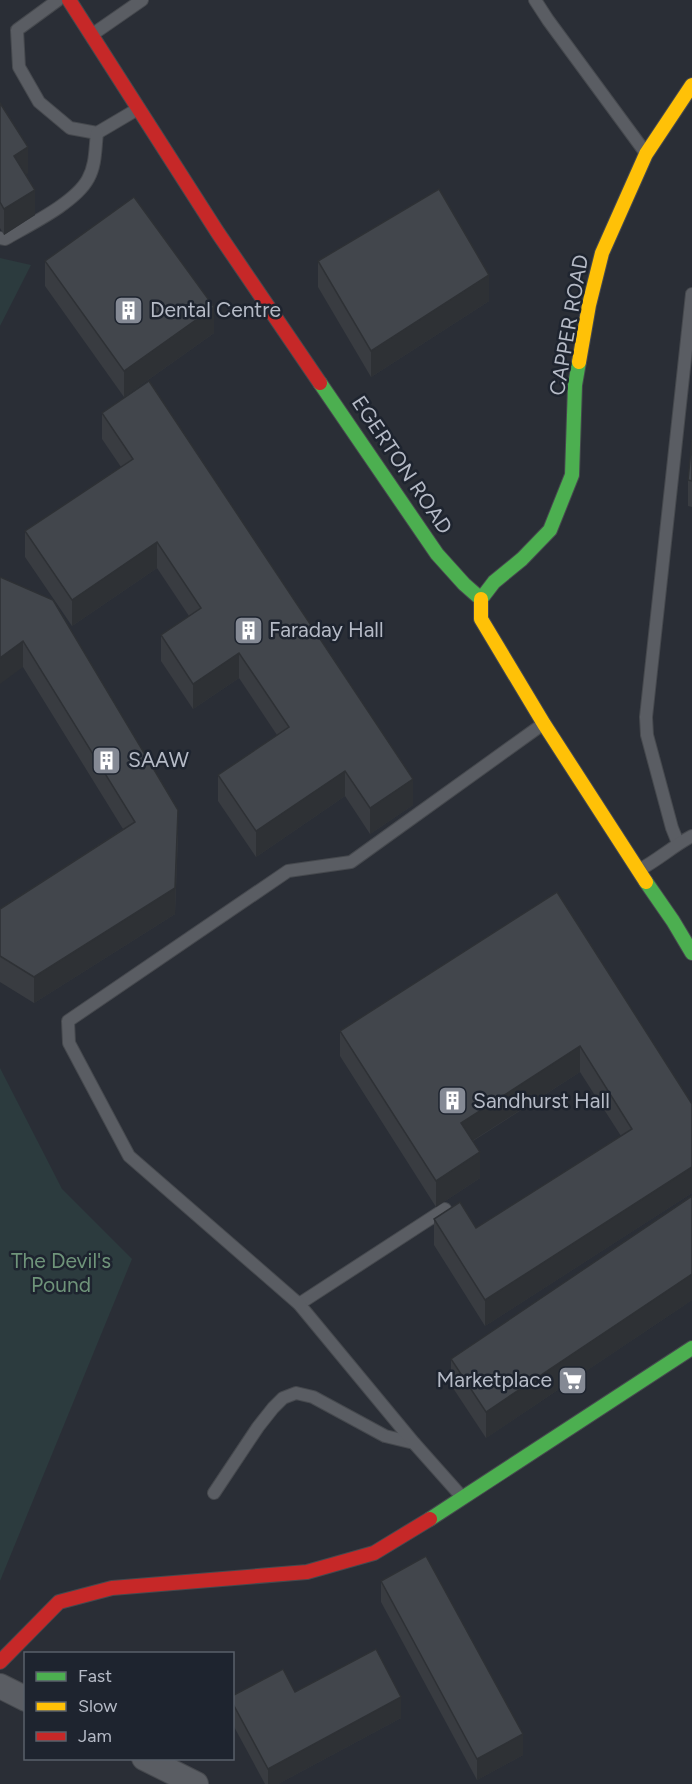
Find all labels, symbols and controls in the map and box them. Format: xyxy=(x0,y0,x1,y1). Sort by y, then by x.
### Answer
street label: CAPPER ROAD xyxy=(544,253,593,397)
building icon: Dental Centre xyxy=(113,294,145,326)
place label: Dental Centre xyxy=(150,297,281,322)
street label: EGERTON ROAD xyxy=(347,391,458,539)
building icon: Faraday Hall xyxy=(232,614,264,646)
place label: Faraday Hall xyxy=(269,617,384,642)
building icon: SAAW xyxy=(91,744,123,776)
place label: SAAW xyxy=(128,747,189,772)
building icon: Sandhurst Hall xyxy=(436,1085,468,1117)
place label: Sandhurst Hall xyxy=(473,1088,610,1113)
park label: The Devil's Pound xyxy=(11,1248,111,1297)
supermarket icon: Marketplace xyxy=(557,1364,589,1396)
place label: Marketplace xyxy=(436,1367,552,1392)
legend xyxy=(24,1652,234,1760)
text: Fast xyxy=(78,1665,112,1687)
text: Slow xyxy=(78,1695,117,1717)
text: Jam xyxy=(78,1725,112,1747)

